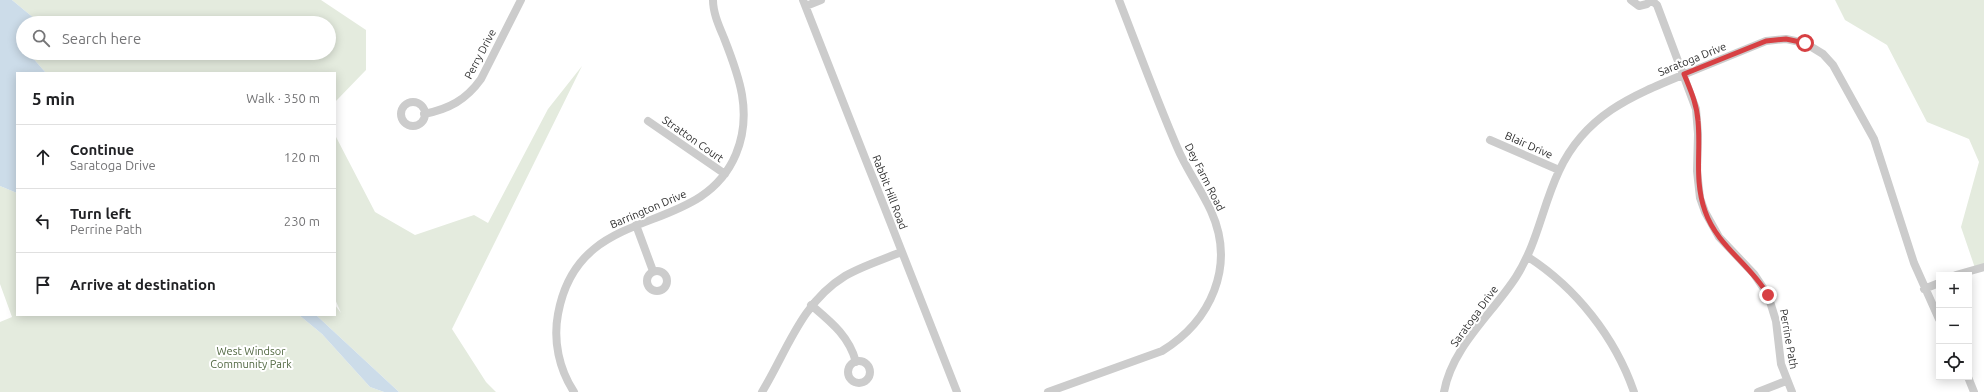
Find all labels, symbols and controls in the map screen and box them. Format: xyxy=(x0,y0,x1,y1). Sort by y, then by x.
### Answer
search box xyxy=(16,16,336,60)
icon: search xyxy=(30,27,52,49)
street label: Perry Drive xyxy=(462,27,498,81)
text: Search here xyxy=(62,30,141,47)
route start xyxy=(1796,34,1814,52)
street label: Saratoga Drive xyxy=(1656,40,1728,78)
text: 5 min xyxy=(32,89,75,108)
text: Walk · 350 m xyxy=(246,91,320,105)
street label: Stratton Court xyxy=(660,114,726,165)
street label: Blair Drive xyxy=(1503,129,1555,161)
text: Continue xyxy=(70,141,134,158)
street label: Dey Farm Road xyxy=(1183,141,1227,213)
icon: ahead xyxy=(32,146,54,168)
text: 120 m xyxy=(284,150,320,164)
street label: Rabbit Hill Road xyxy=(870,153,910,231)
text: Saratoga Drive xyxy=(70,158,156,172)
street label: Barrington Drive xyxy=(608,187,688,231)
text: Turn left xyxy=(70,205,131,222)
icon: left xyxy=(32,210,54,232)
text: 230 m xyxy=(284,214,320,228)
text: Perrine Path xyxy=(70,222,142,236)
map controls xyxy=(1936,272,1972,380)
button: + xyxy=(1936,272,1972,308)
icon: arrive xyxy=(32,274,54,296)
text: Arrive at destination xyxy=(70,276,216,293)
street label: Saratoga Drive xyxy=(1448,283,1500,349)
route end xyxy=(1759,286,1777,304)
street label: Perrine Path xyxy=(1778,308,1800,370)
button: − xyxy=(1936,308,1972,344)
button: locate xyxy=(1936,344,1972,380)
park label: West Windsor Community Park xyxy=(210,345,292,370)

